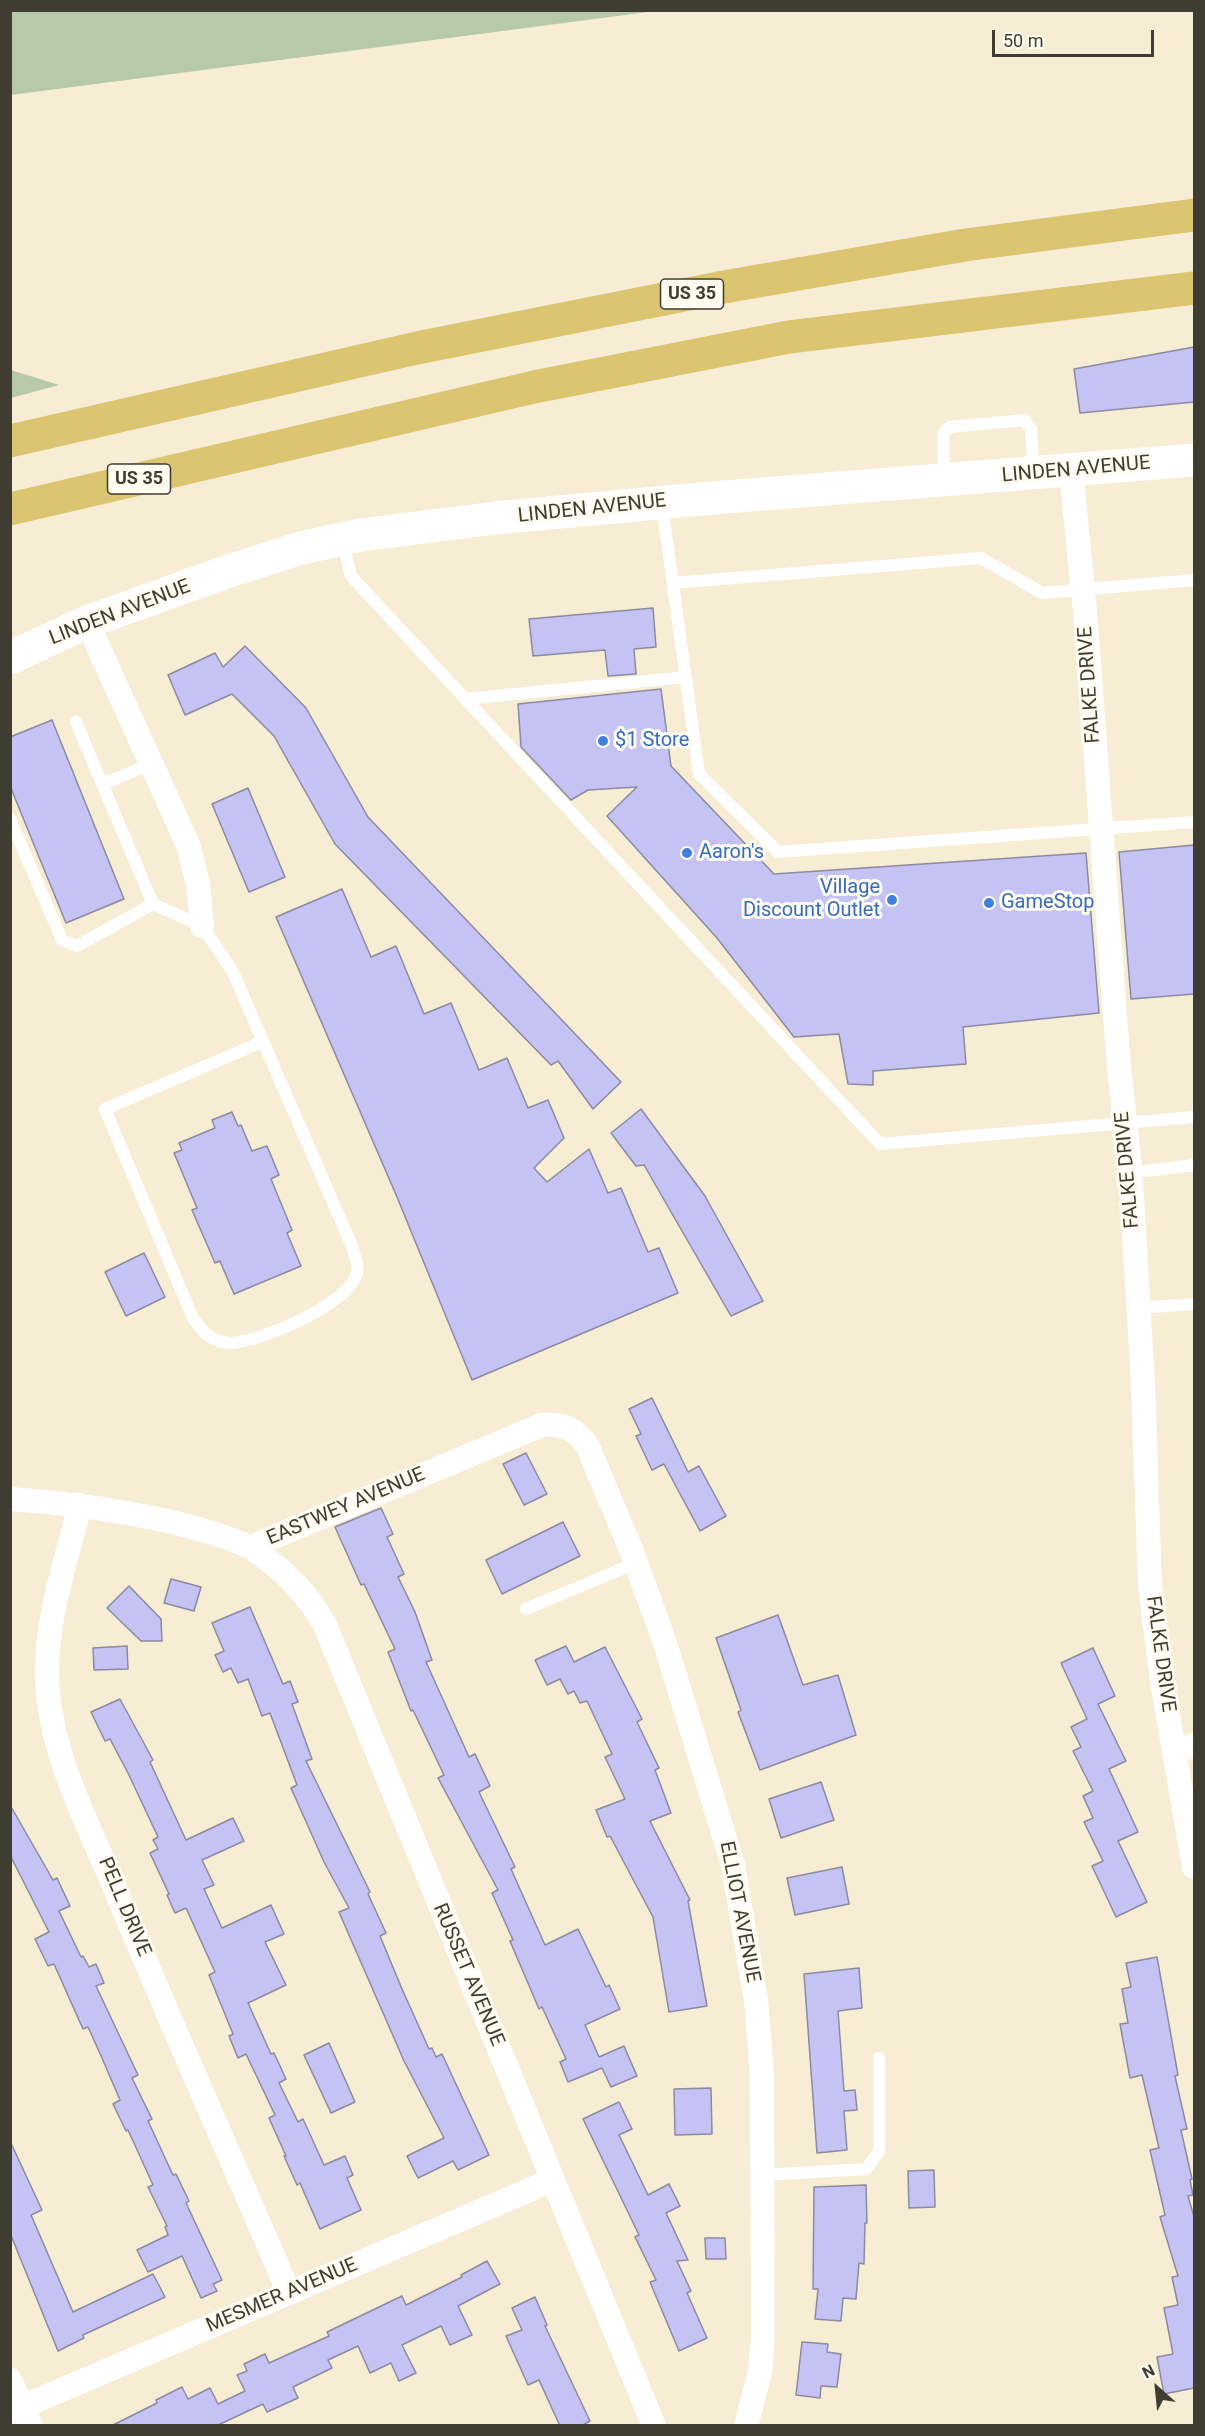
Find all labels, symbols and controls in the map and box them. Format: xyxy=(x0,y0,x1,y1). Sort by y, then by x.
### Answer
scale bar xyxy=(995,18,1157,56)
text: 50 m xyxy=(1003,30,1043,51)
road number: US 35 xyxy=(660,279,724,309)
street label: LINDEN AVENUE xyxy=(1001,452,1151,488)
road number: US 35 xyxy=(108,464,170,494)
street label: LINDEN AVENUE xyxy=(517,489,667,529)
street label: LINDEN AVENUE xyxy=(46,575,194,651)
street label: FALKE DRIVE xyxy=(1074,626,1106,744)
place label: $1 Store xyxy=(615,729,689,753)
marker: $1 Store xyxy=(596,734,610,748)
place label: Aaron's xyxy=(699,841,764,865)
marker: Aaron's xyxy=(680,846,694,860)
place label: Village Discount Outlet xyxy=(743,876,880,923)
place label: GameStop xyxy=(1001,891,1095,915)
marker: Village Discount Outlet xyxy=(885,893,899,907)
marker: GameStop xyxy=(982,896,996,910)
street label: FALKE DRIVE xyxy=(1111,1111,1145,1229)
street label: EASTWEY AVENUE xyxy=(263,1463,429,1551)
street label: FALKE DRIVE xyxy=(1140,1594,1180,1714)
street label: ELLIOT AVENUE xyxy=(714,1839,764,1985)
street label: PELL DRIVE xyxy=(92,1854,156,1960)
street label: RUSSET AVENUE xyxy=(427,1900,509,2050)
street label: MESMER AVENUE xyxy=(203,2253,361,2339)
north arrow xyxy=(1127,2358,1187,2418)
text: N xyxy=(1139,2360,1158,2383)

